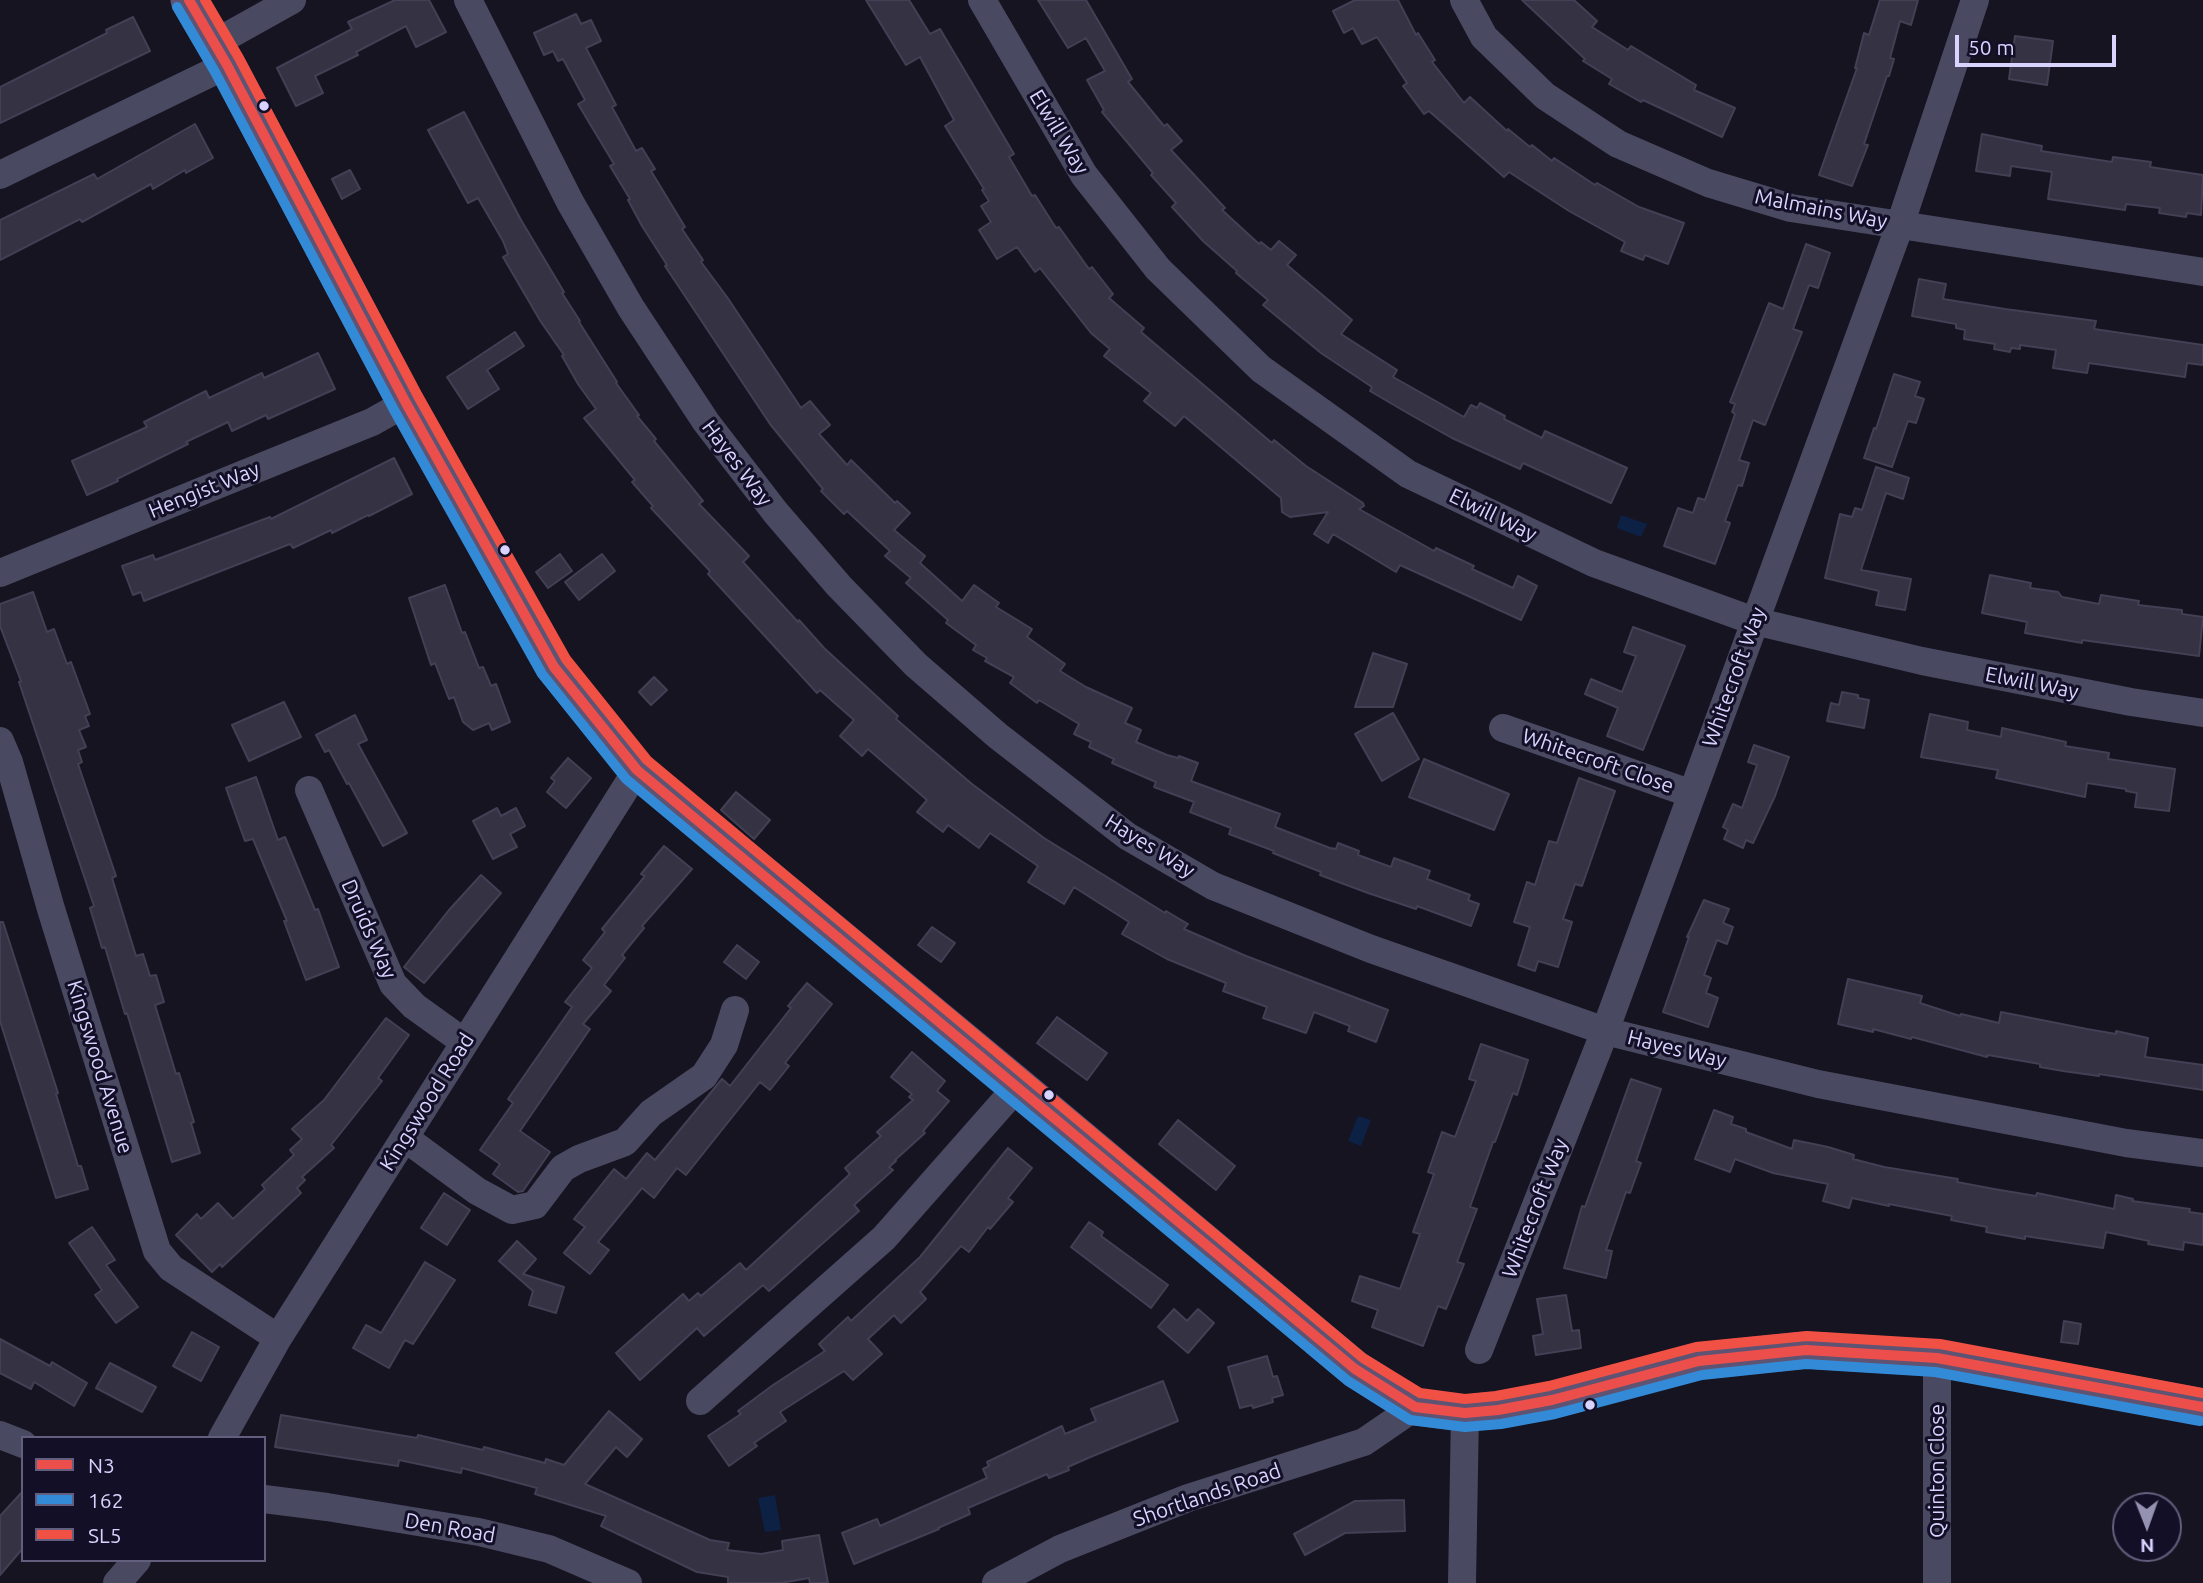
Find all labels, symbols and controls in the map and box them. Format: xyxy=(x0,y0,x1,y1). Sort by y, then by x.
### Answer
scale bar xyxy=(1958,21,2119,65)
text: 50 m xyxy=(1968,35,2015,59)
street label: Elwill Way xyxy=(1024,85,1094,179)
unlabelled marker xyxy=(257,99,271,113)
street label: Malmains Way xyxy=(1753,184,1889,234)
street label: Hayes Way xyxy=(697,415,777,511)
street label: Hengist Way xyxy=(145,456,263,524)
street label: Elwill Way xyxy=(1445,483,1541,547)
unlabelled marker xyxy=(498,543,512,557)
street label: Whitecroft Way xyxy=(1697,604,1771,750)
street label: Elwill Way xyxy=(1983,662,2081,704)
street label: Whitecroft Close xyxy=(1519,723,1677,799)
street label: Hayes Way xyxy=(1101,809,1199,883)
street label: Druids Way xyxy=(336,875,402,983)
street label: Kingswood Avenue xyxy=(62,977,138,1157)
street label: Hayes Way xyxy=(1625,1025,1729,1073)
street label: Kingswood Road xyxy=(374,1028,480,1176)
unlabelled marker xyxy=(1042,1088,1056,1102)
street label: Whitecroft Way xyxy=(1497,1135,1573,1281)
unlabelled marker xyxy=(1583,1398,1597,1412)
street label: Quinton Close xyxy=(1924,1404,1950,1538)
legend xyxy=(21,1436,266,1562)
text: N3 xyxy=(88,1453,115,1477)
street label: Shortlands Road xyxy=(1130,1458,1284,1532)
text: 162 xyxy=(88,1488,124,1512)
north arrow xyxy=(2112,1492,2182,1562)
street label: Den Road xyxy=(403,1508,497,1548)
text: SL5 xyxy=(88,1523,122,1547)
text: N xyxy=(2140,1535,2155,1557)

